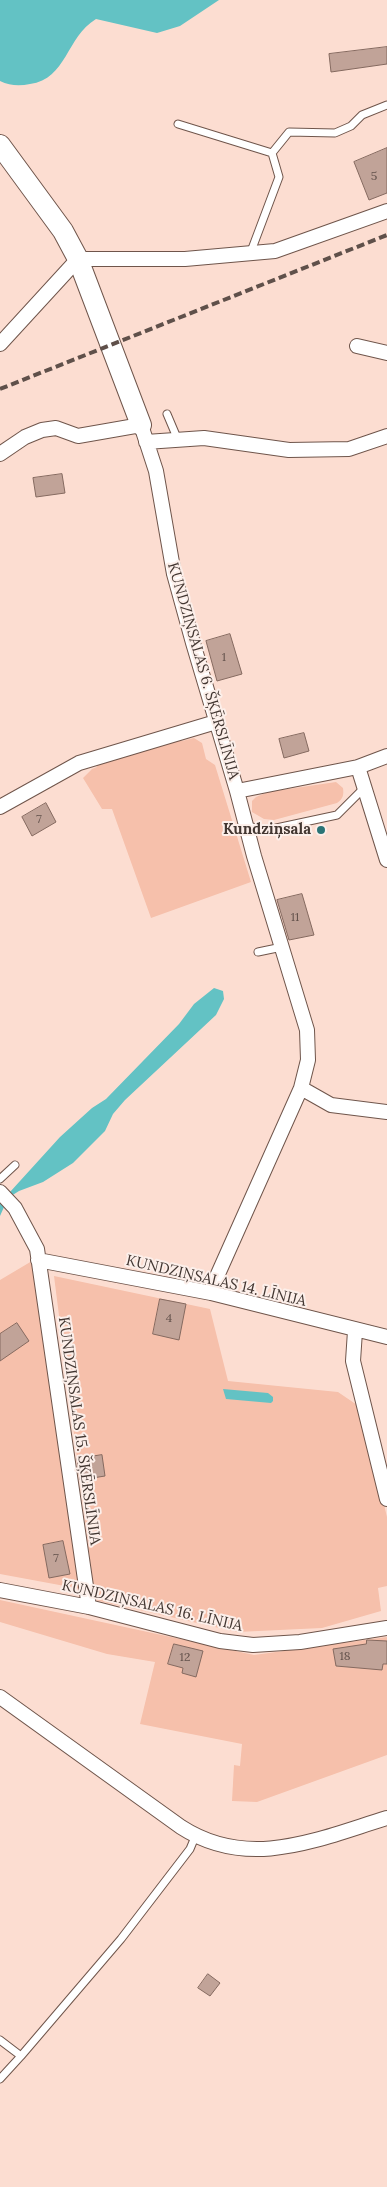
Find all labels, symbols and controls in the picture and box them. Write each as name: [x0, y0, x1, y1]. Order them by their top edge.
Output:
house number: 5: [371, 170, 377, 184]
street label: KUNDZIŅSALAS 6. ŠĶĒRSLĪNIJA: [163, 560, 243, 782]
house number: 1: [222, 651, 226, 665]
house number: 7: [36, 813, 42, 827]
place label: Kundziņsala: [223, 821, 311, 839]
marker: Kundziņsala: [315, 824, 327, 836]
house number: 11: [291, 911, 299, 925]
street label: KUNDZIŅSALAS 14. LĪNIJA: [124, 1252, 308, 1310]
house number: 4: [166, 1312, 172, 1326]
street label: KUNDZIŅSALAS 15. ŠĶĒRSLĪNIJA: [54, 1316, 104, 1546]
house number: 7: [53, 1552, 59, 1566]
street label: KUNDZIŅSALAS 16. LĪNIJA: [60, 1576, 244, 1636]
house number: 18: [339, 1650, 351, 1664]
house number: 12: [180, 1651, 190, 1665]

